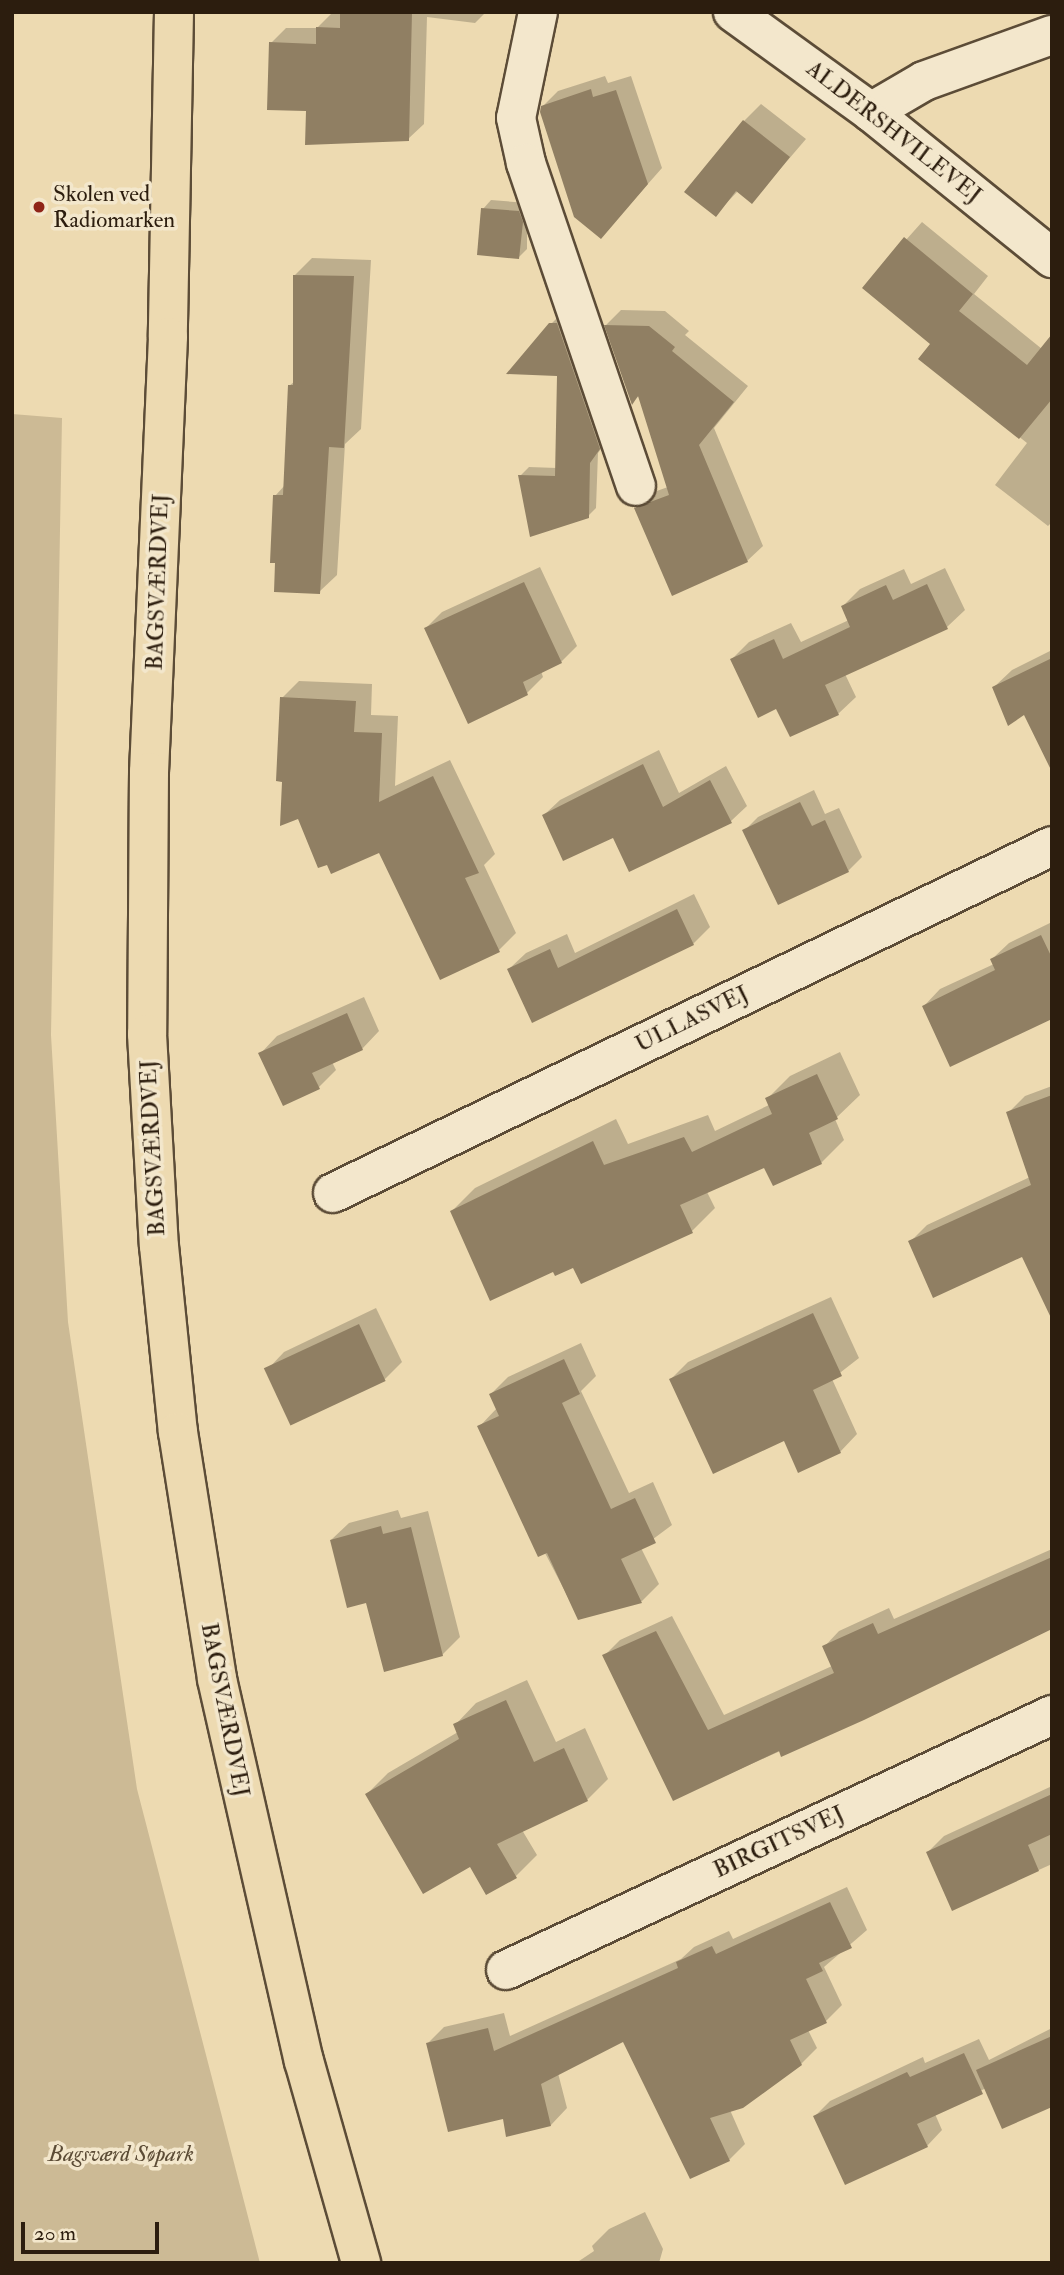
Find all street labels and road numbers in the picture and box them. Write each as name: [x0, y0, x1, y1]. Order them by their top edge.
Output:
street label: ALDERSHVILEVEJ: [801, 55, 987, 209]
street label: BAGSVÆRDVEJ: [141, 493, 175, 671]
street label: ULLASVEJ: [631, 980, 753, 1058]
street label: BAGSVÆRDVEJ: [135, 1059, 171, 1237]
street label: BAGSVÆRDVEJ: [195, 1621, 255, 1799]
street label: BIRGITSVEJ: [709, 1800, 849, 1884]

